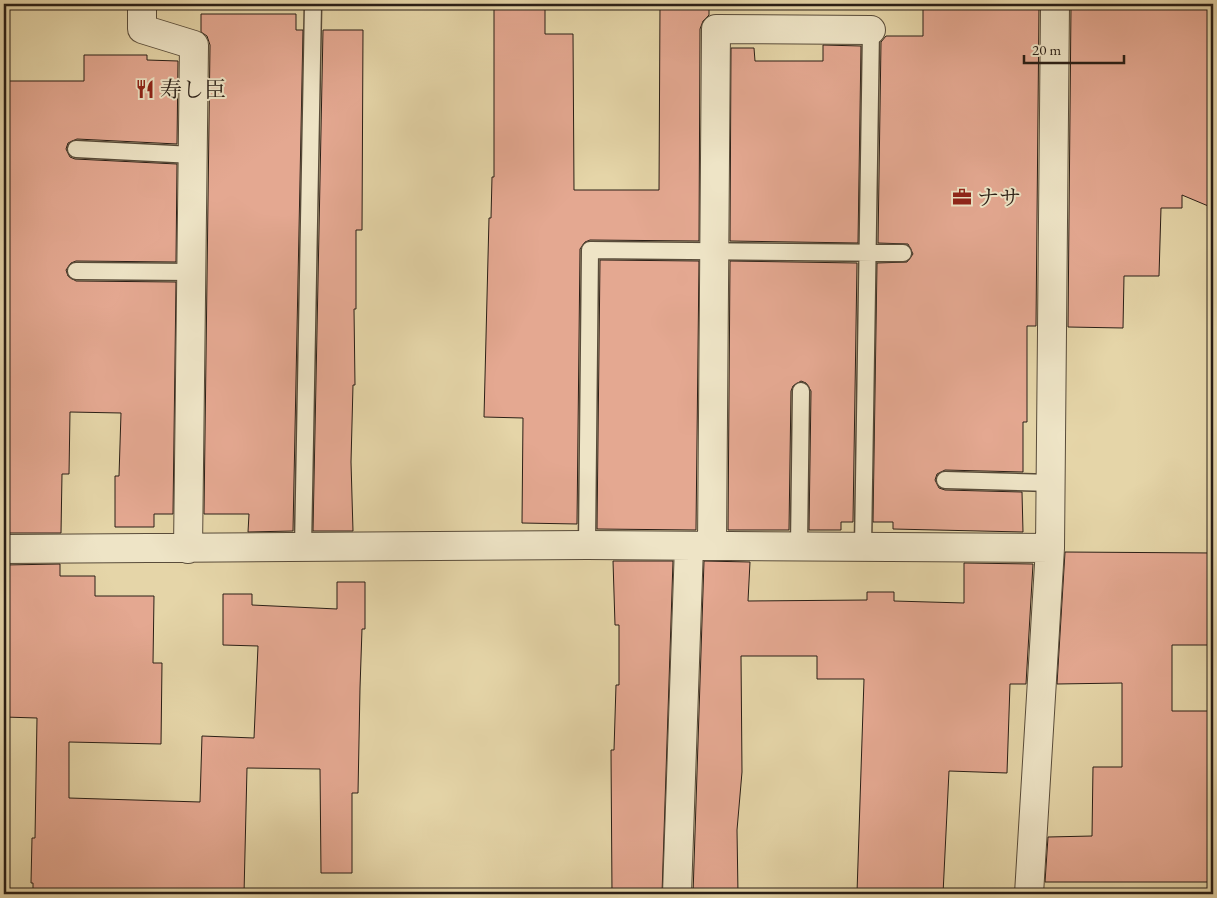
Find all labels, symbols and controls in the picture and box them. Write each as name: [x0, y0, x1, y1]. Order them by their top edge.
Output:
scale bar: [1024, 32, 1124, 64]
text: 20 m: [1032, 40, 1061, 59]
place label: 寿し臣: [160, 75, 226, 104]
restaurant icon: 寿し臣: [134, 78, 156, 100]
place label: ナサ: [977, 183, 1021, 212]
office icon: ナサ: [951, 186, 973, 208]

